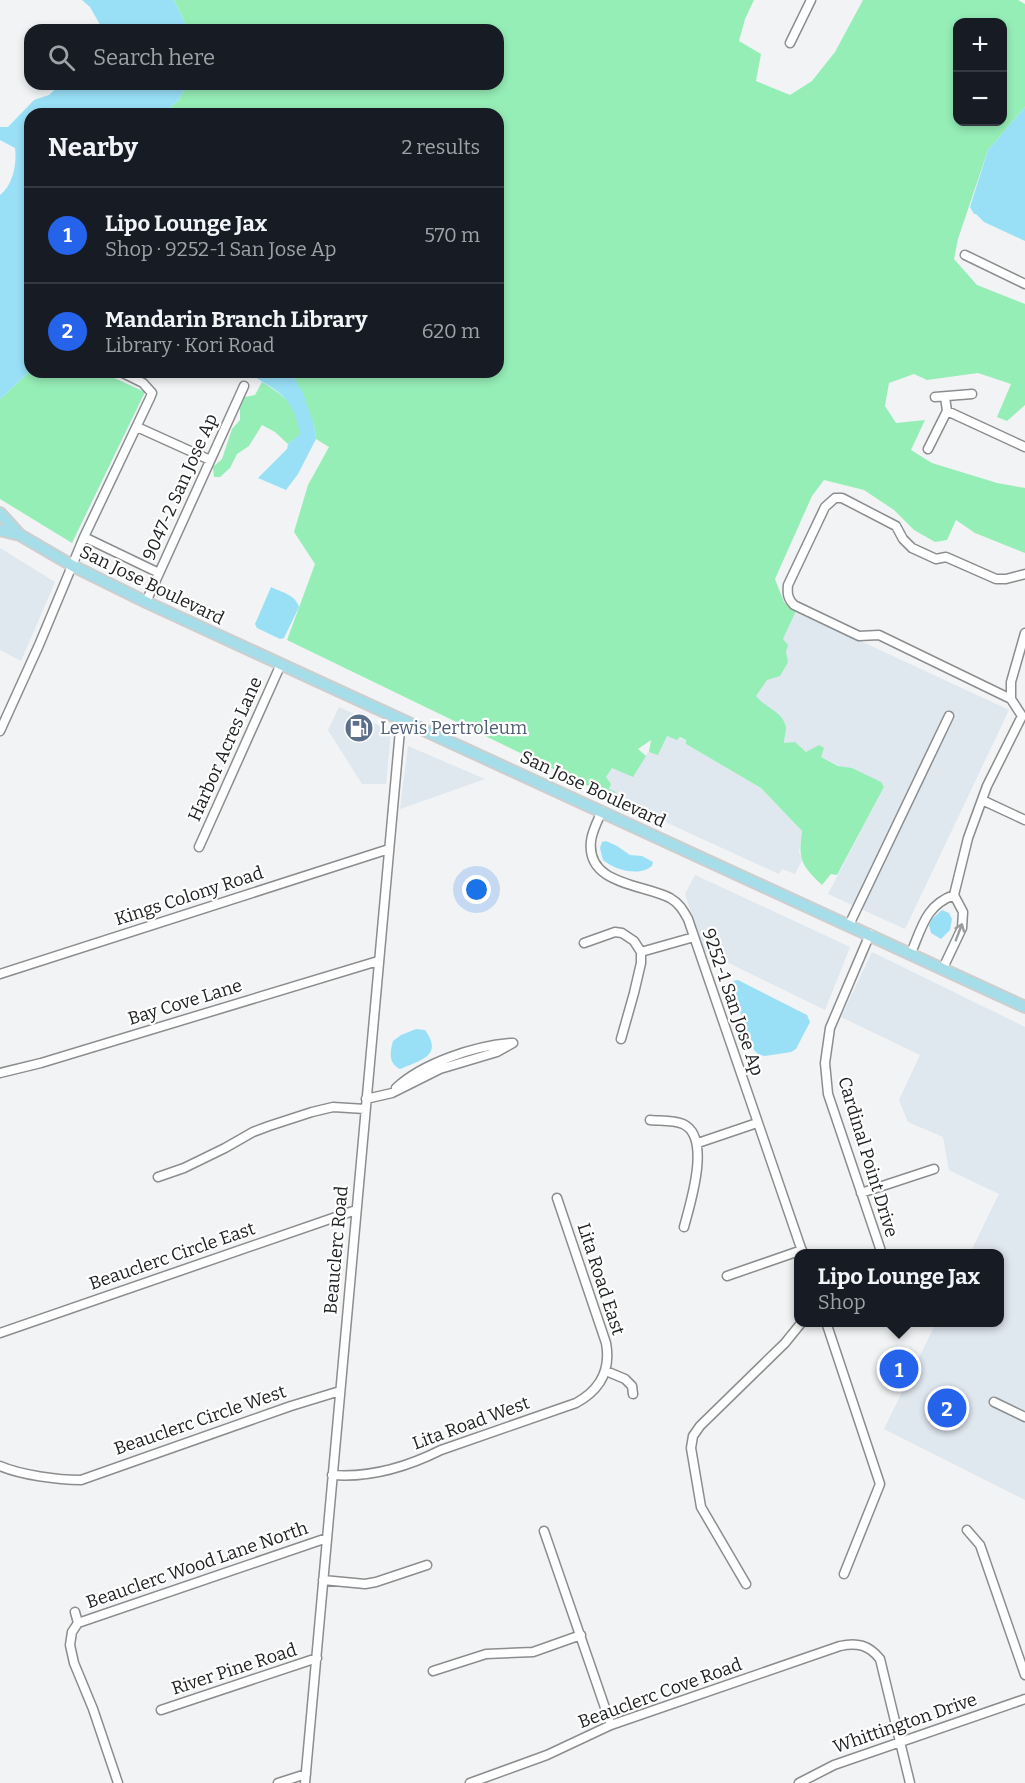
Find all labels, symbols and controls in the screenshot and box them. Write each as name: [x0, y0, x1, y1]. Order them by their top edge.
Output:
map controls: [953, 18, 1007, 126]
button: +: [953, 18, 1007, 72]
search box: [24, 24, 504, 90]
icon: search: [45, 41, 78, 74]
text: Search here: [93, 44, 215, 71]
button: −: [953, 72, 1007, 126]
text: Nearby: [48, 132, 138, 163]
text: 2 results: [401, 135, 480, 159]
text: Lipo Lounge Jax: [105, 210, 267, 237]
text: 1: [63, 223, 72, 247]
text: 570 m: [424, 223, 480, 247]
text: Shop · 9252-1 San Jose Ap: [105, 237, 337, 261]
text: Mandarin Branch Library: [105, 306, 368, 333]
text: 2: [62, 319, 73, 343]
text: 620 m: [422, 319, 480, 343]
text: Library · Kori Road: [105, 333, 275, 357]
street label: 9047-2 San Jose Ap: [138, 410, 222, 564]
street label: San Jose Boulevard: [76, 540, 228, 630]
street label: Harbor Acres Lane: [183, 673, 267, 825]
fuel station icon: Lewis Pertroleum: [343, 712, 375, 744]
place label: Lewis Pertroleum: [380, 717, 527, 739]
street label: San Jose Boulevard: [517, 746, 670, 833]
street label: Kings Colony Road: [112, 862, 266, 930]
your location: [462, 875, 491, 904]
one-way arrow: [954, 923, 965, 941]
street label: 9252-1 San Jose Ap: [697, 925, 769, 1079]
street label: Bay Cove Lane: [125, 974, 245, 1030]
street label: Cardinal Point Drive: [833, 1074, 903, 1240]
street label: Beauclerc Road: [319, 1185, 353, 1315]
street label: Beauclerc Circle East: [86, 1217, 258, 1295]
street label: Lita Road East: [573, 1220, 630, 1338]
popup: [794, 1249, 1004, 1327]
text: Lipo Lounge Jax: [818, 1263, 980, 1290]
text: Shop: [818, 1290, 866, 1314]
pin: 1: [880, 1346, 918, 1392]
street label: Beauclerc Circle West: [111, 1380, 289, 1460]
pin: 2: [928, 1386, 966, 1430]
street label: Lita Road West: [410, 1391, 533, 1454]
street label: Beauclerc Wood Lane North: [83, 1517, 311, 1613]
street label: River Pine Road: [169, 1638, 300, 1700]
street label: Beauclerc Cove Road: [575, 1653, 745, 1733]
street label: Whittington Drive: [830, 1688, 980, 1758]

